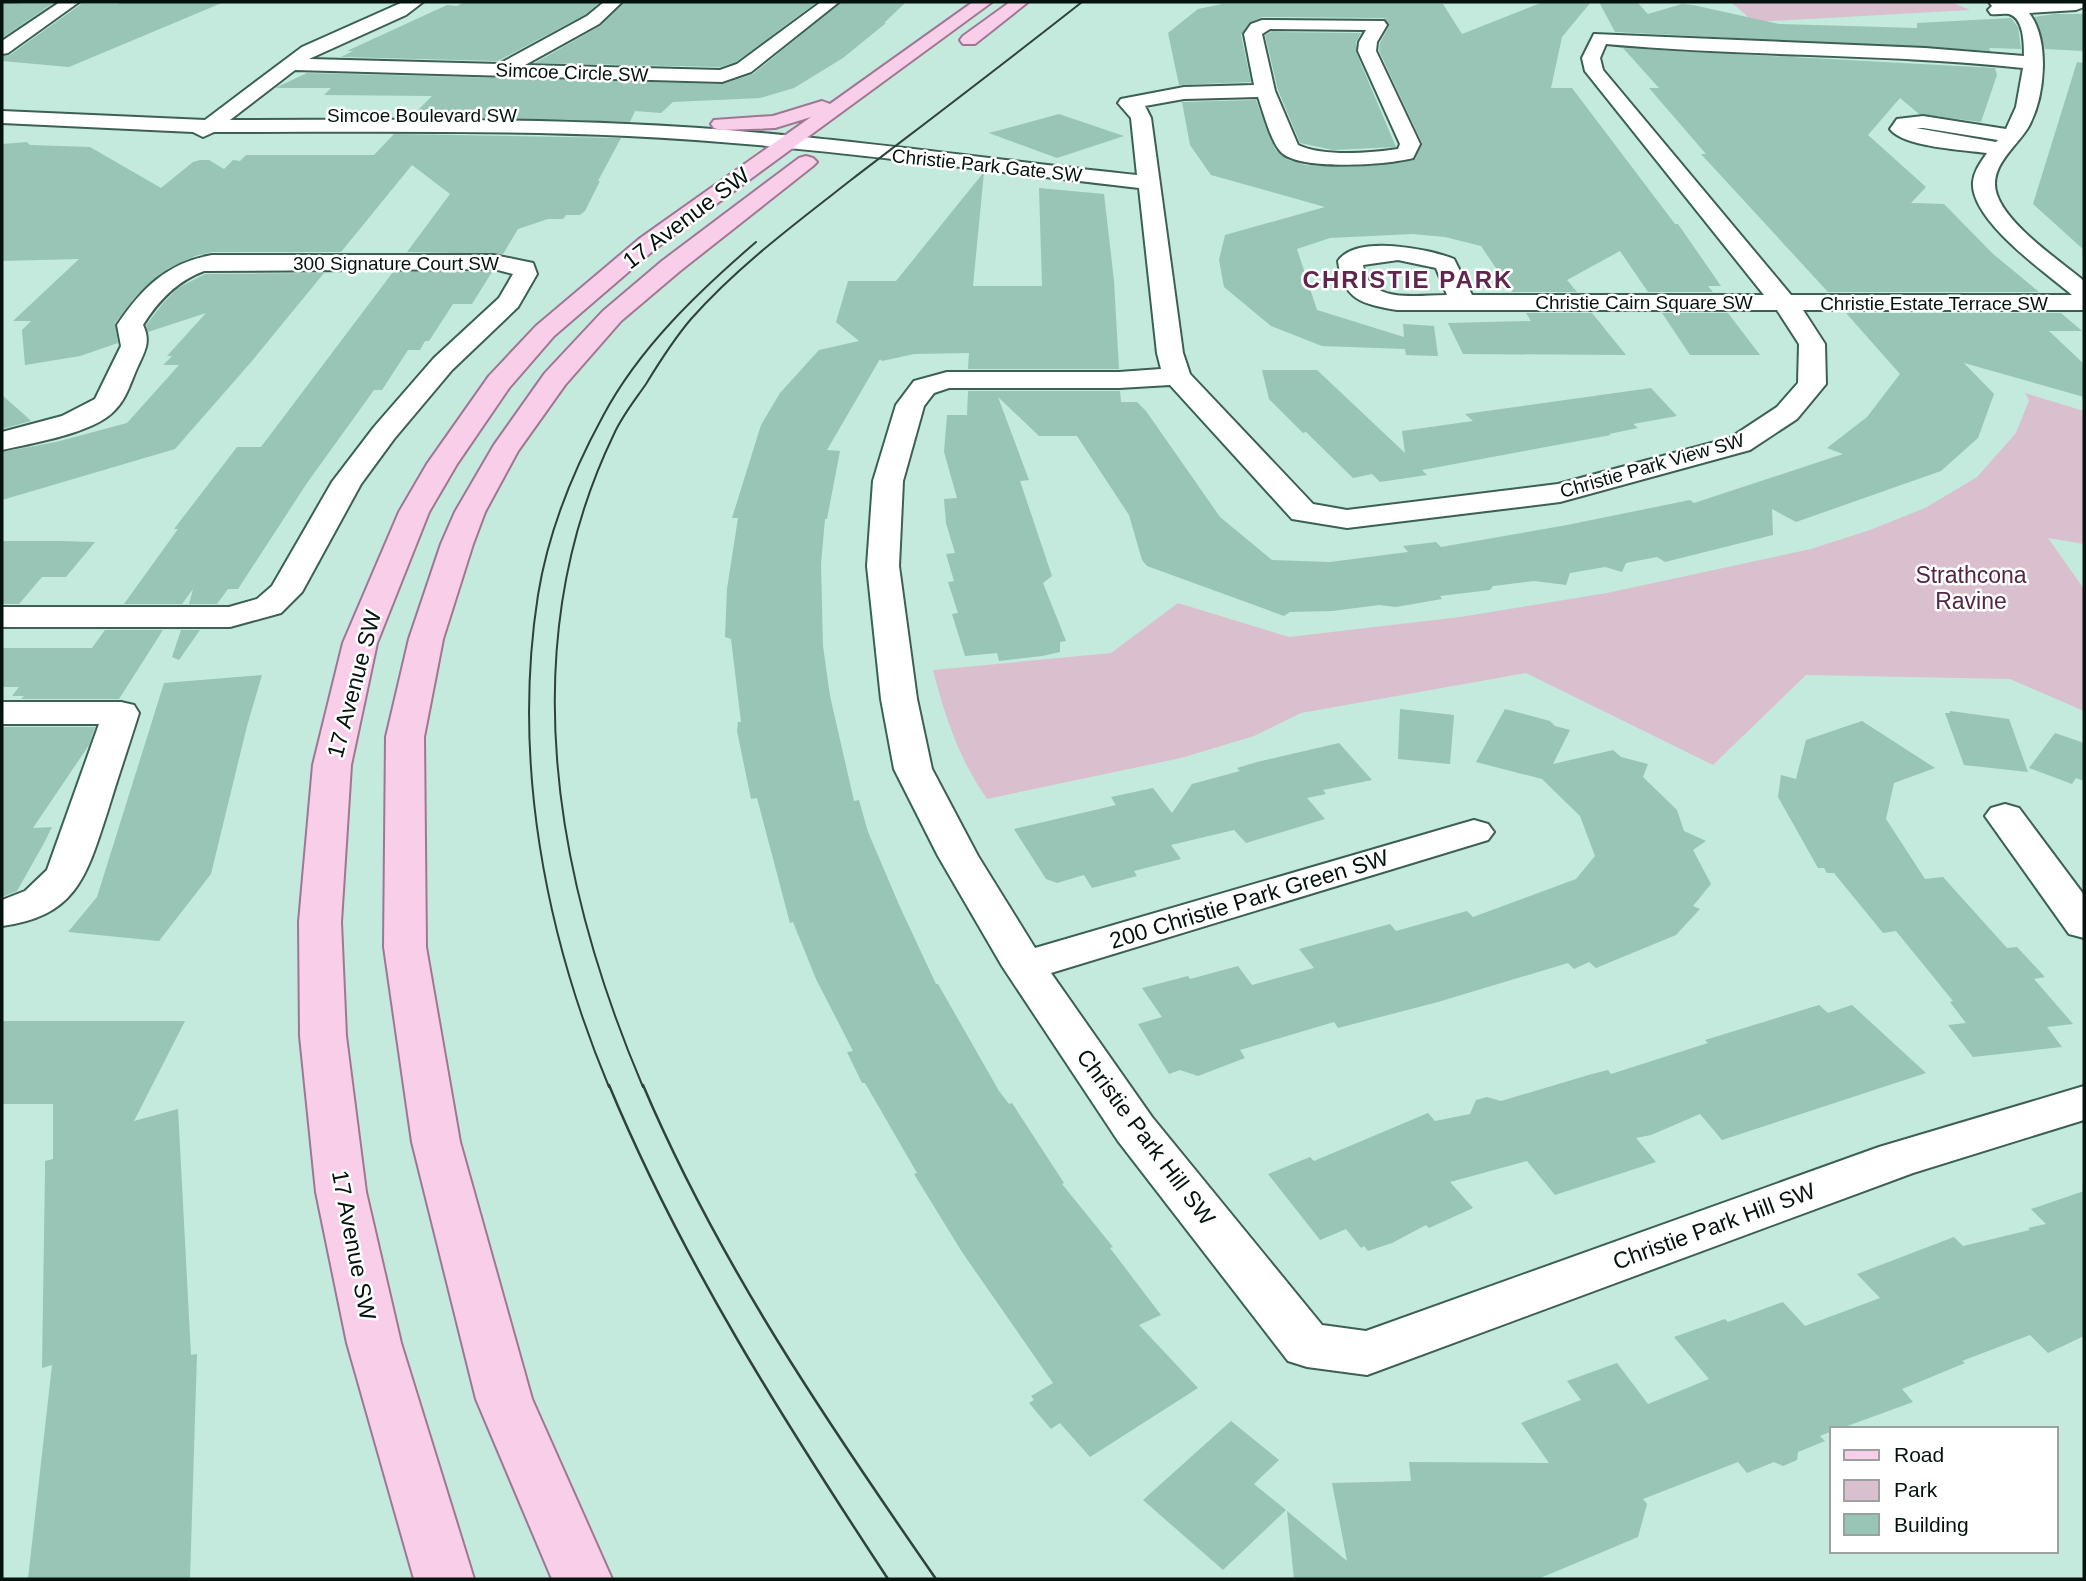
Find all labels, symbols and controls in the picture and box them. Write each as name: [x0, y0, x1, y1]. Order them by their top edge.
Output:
street label: Simcoe Circle SW: [495, 59, 649, 86]
street label: Simcoe Boulevard SW: [327, 105, 517, 126]
street label: Christie Park Gate SW: [891, 145, 1083, 186]
street label: 17 Avenue SW: [618, 162, 755, 274]
street label: 300 Signature Court SW: [293, 253, 499, 274]
district label: CHRISTIE PARK: [1303, 266, 1513, 293]
street label: Christie Cairn Square SW: [1535, 292, 1753, 313]
street label: Christie Estate Terrace SW: [1820, 293, 2048, 314]
street label: Christie Park View SW: [1558, 429, 1747, 502]
park label: Strathcona Ravine: [1915, 562, 2027, 614]
street label: 17 Avenue SW: [322, 607, 386, 761]
street label: 200 Christie Park Green SW: [1106, 844, 1392, 954]
street label: Christie Park Hill SW: [1071, 1044, 1221, 1230]
street label: 17 Avenue SW: [327, 1168, 381, 1322]
street label: Christie Park Hill SW: [1609, 1177, 1819, 1275]
legend: [1830, 1427, 2058, 1553]
text: Road: [1894, 1443, 1944, 1466]
text: Park: [1894, 1478, 1938, 1501]
text: Building: [1894, 1513, 1969, 1536]

